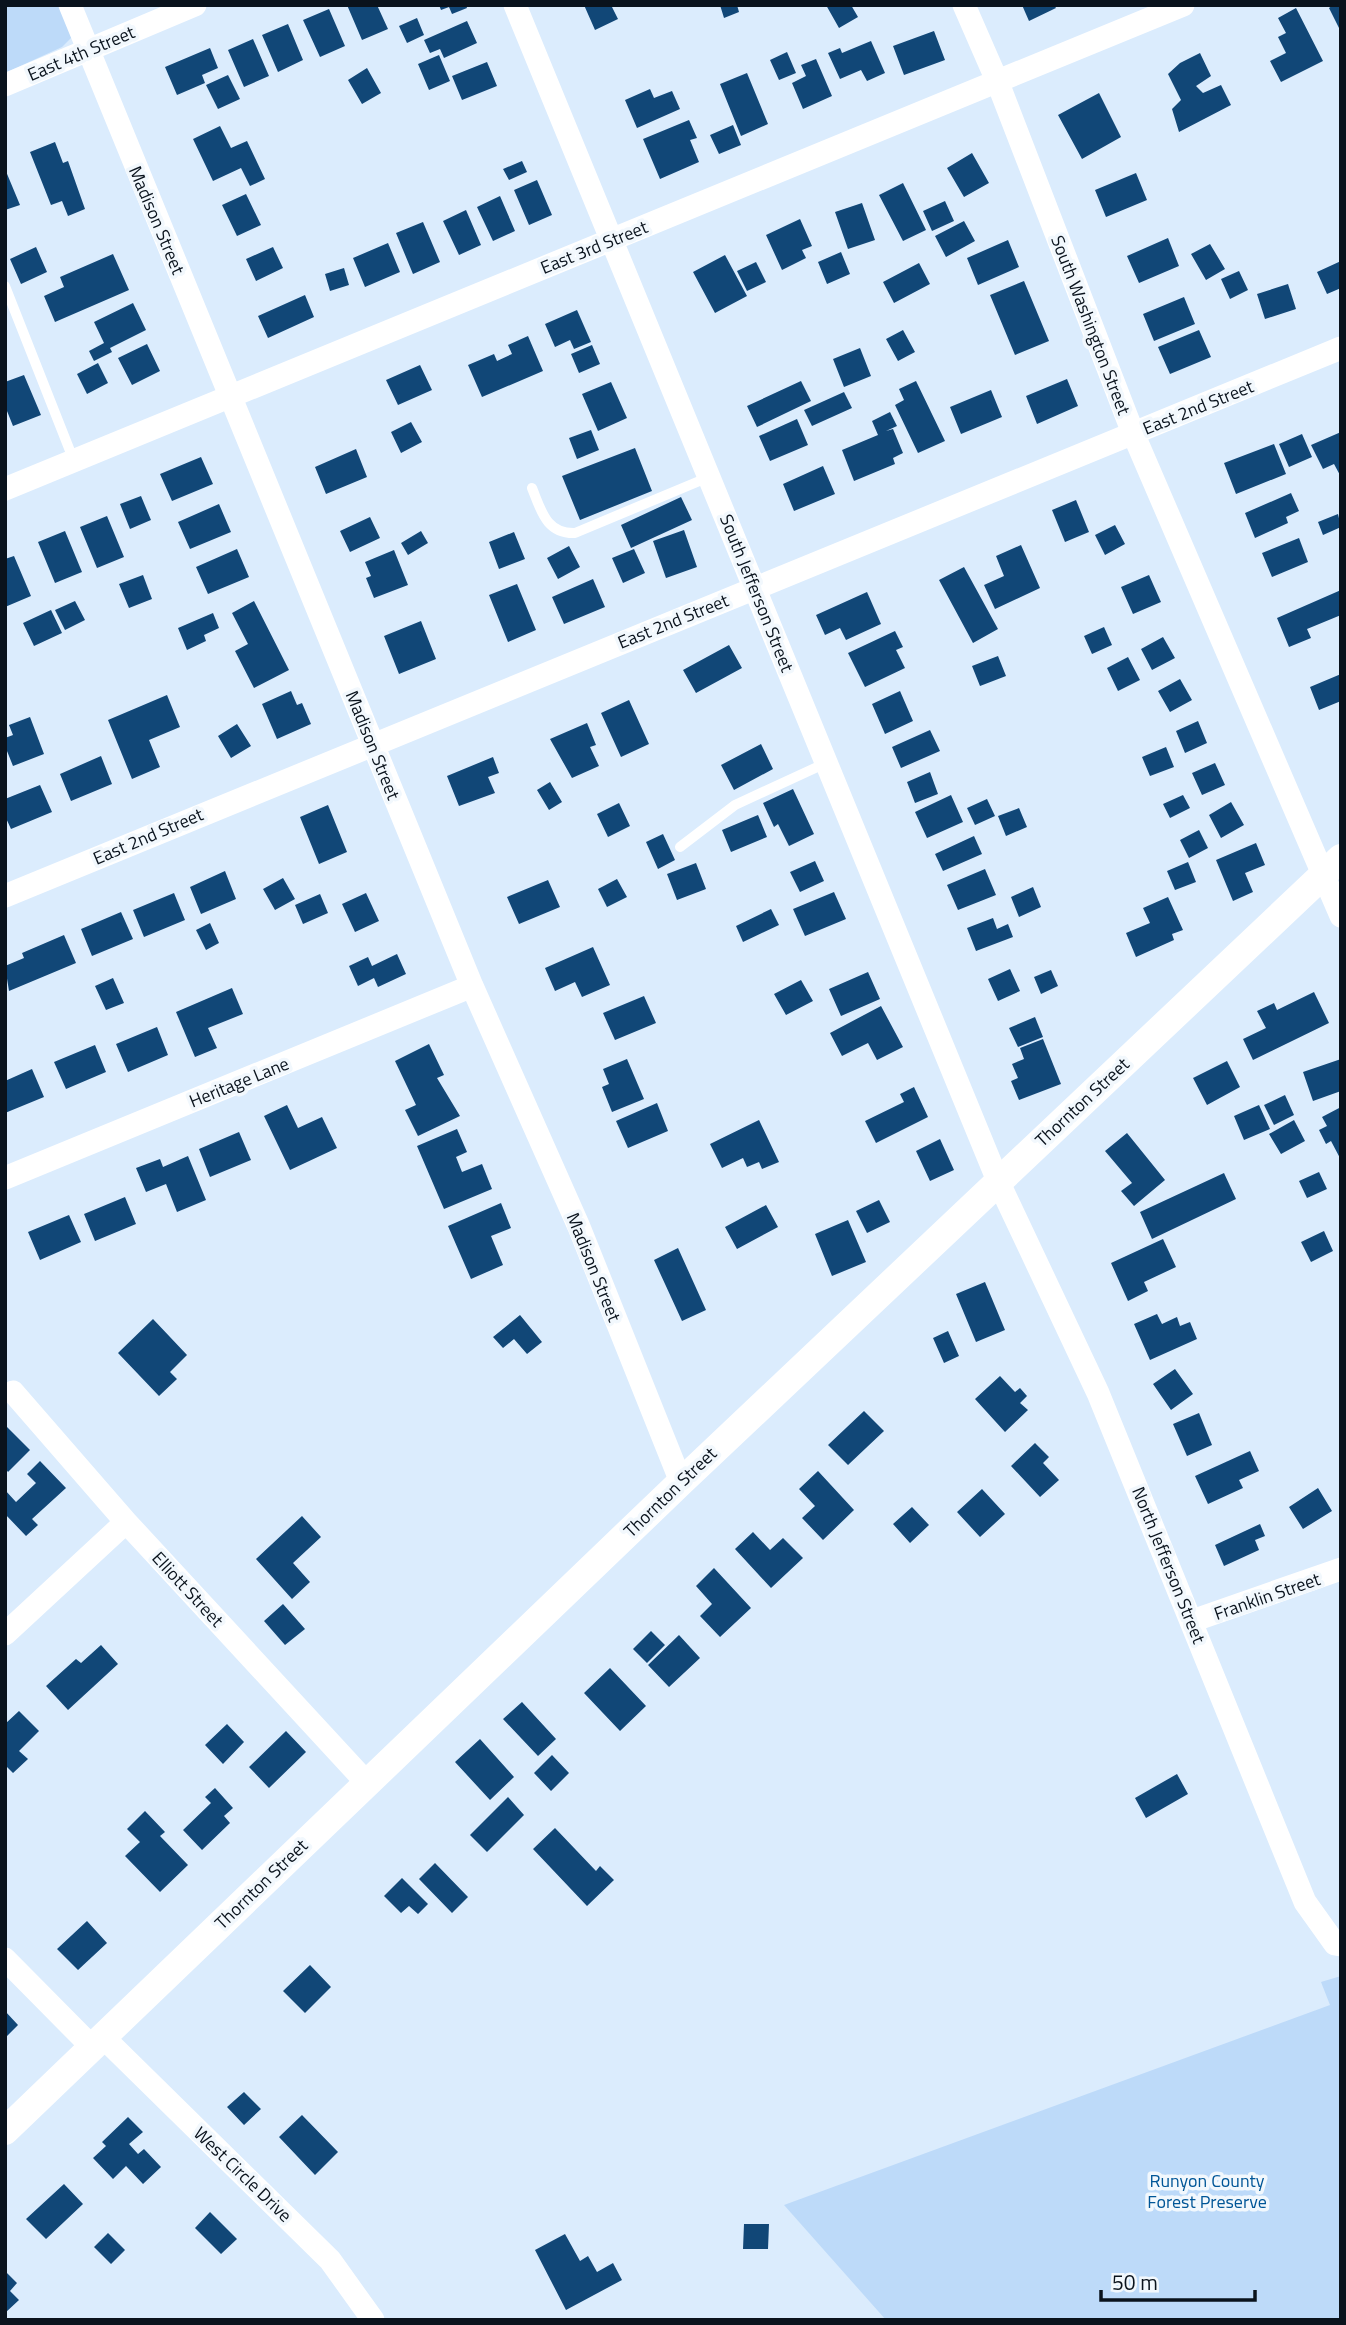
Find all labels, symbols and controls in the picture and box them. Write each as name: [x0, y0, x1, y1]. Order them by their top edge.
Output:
street label: East 4th Street: [23, 18, 139, 88]
street label: Madison Street: [122, 162, 192, 279]
street label: East 3rd Street: [536, 213, 652, 281]
street label: South Washington Street: [1044, 231, 1138, 419]
street label: East 2nd Street: [1139, 372, 1258, 441]
street label: South Jefferson Street: [713, 510, 801, 677]
street label: East 2nd Street: [614, 586, 733, 655]
street label: Madison Street: [339, 686, 407, 804]
street label: East 2nd Street: [89, 800, 208, 871]
street label: Heritage Lane: [185, 1050, 293, 1114]
street label: Thornton Street: [1029, 1051, 1136, 1153]
street label: Madison Street: [560, 1208, 628, 1326]
street label: Thornton Street: [617, 1440, 723, 1544]
street label: North Jefferson Street: [1125, 1483, 1213, 1648]
street label: Elliott Street: [146, 1545, 231, 1633]
street label: Franklin Street: [1210, 1565, 1324, 1627]
street label: Thornton Street: [208, 1832, 314, 1936]
street label: West Circle Drive: [188, 2120, 298, 2228]
park label: Runyon County Forest Preserve: [1147, 2167, 1267, 2215]
scale bar: [1101, 2258, 1255, 2302]
text: 50 m: [1112, 2266, 1158, 2298]

